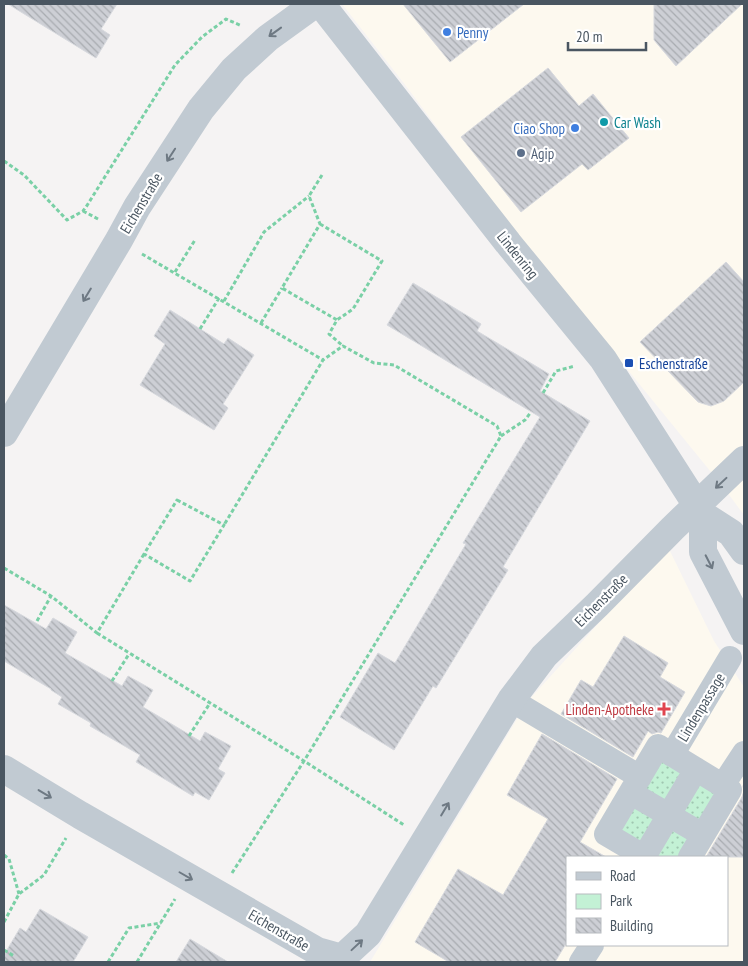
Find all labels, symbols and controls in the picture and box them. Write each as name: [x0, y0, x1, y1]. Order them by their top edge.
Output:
scale bar: [568, 20, 646, 52]
place label: Penny: [457, 23, 489, 42]
marker: Penny: [441, 26, 453, 38]
one-way arrow: [269, 27, 282, 38]
text: 20 m: [576, 27, 602, 46]
place label: Car Wash: [614, 113, 661, 132]
marker: Car Wash: [598, 116, 610, 128]
place label: Ciao Shop: [513, 119, 565, 138]
marker: Ciao Shop: [569, 122, 581, 134]
place label: Agip: [531, 144, 554, 163]
marker: Agip: [515, 147, 527, 159]
one-way arrow: [165, 148, 175, 162]
street label: Eichenstraße: [116, 169, 166, 237]
street label: Lindenring: [493, 227, 543, 283]
one-way arrow: [81, 287, 91, 301]
place label: Eschenstraße: [639, 354, 708, 373]
marker: Eschenstraße: [623, 357, 635, 369]
one-way arrow: [714, 477, 727, 489]
one-way arrow: [704, 555, 714, 570]
street label: Eichenstraße: [571, 570, 631, 630]
street label: Lindenpassage: [673, 669, 729, 745]
place label: Linden-Apotheke: [565, 700, 654, 719]
marker: Linden-Apotheke: [658, 703, 670, 715]
one-way arrow: [38, 790, 52, 800]
one-way arrow: [441, 802, 451, 816]
legend: [566, 856, 728, 946]
text: Road: [610, 866, 636, 885]
one-way arrow: [178, 871, 193, 881]
text: Park: [610, 891, 632, 910]
street label: Eichenstraße: [245, 905, 313, 955]
text: Building: [610, 916, 653, 935]
one-way arrow: [351, 939, 364, 951]

